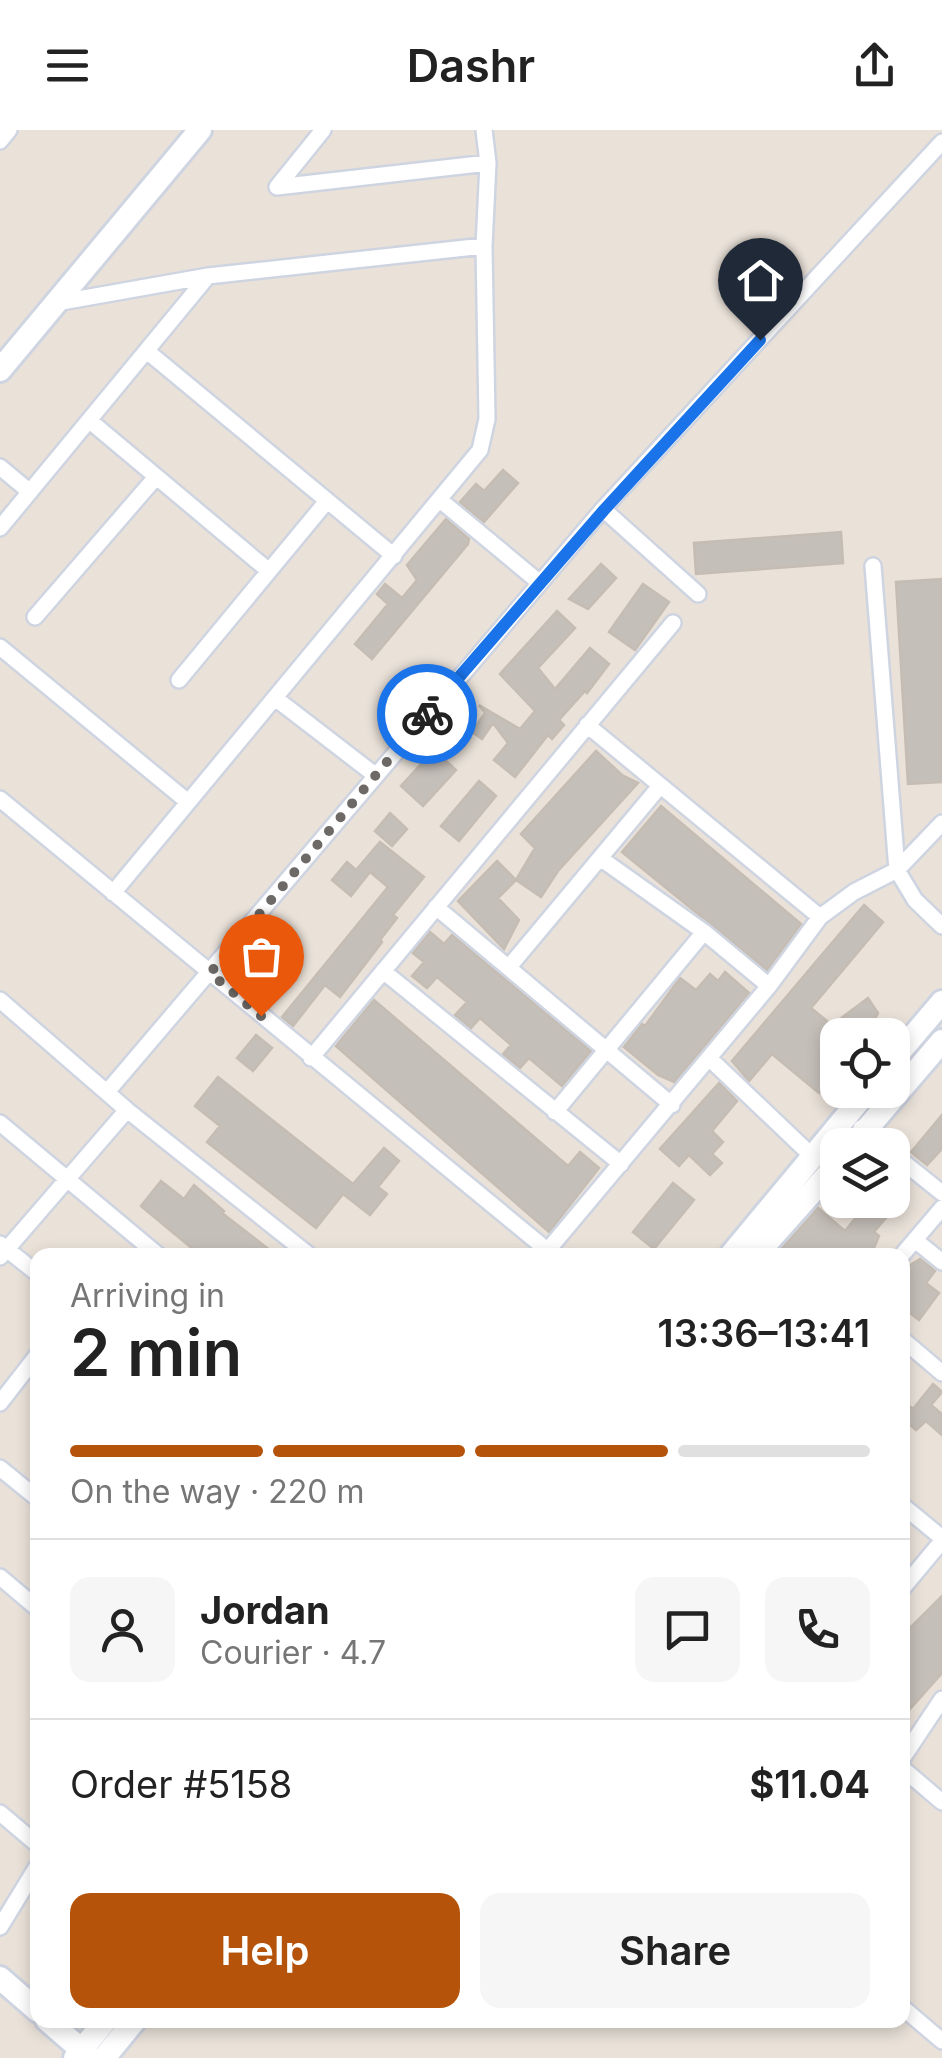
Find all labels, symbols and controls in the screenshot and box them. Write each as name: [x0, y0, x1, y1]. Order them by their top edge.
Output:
icon: menu: [40, 38, 95, 93]
text: Dashr: [407, 38, 535, 93]
icon: share: [847, 38, 902, 93]
pin: [718, 238, 803, 341]
icon: home: [733, 253, 788, 308]
courier: [377, 664, 477, 764]
icon: bike: [400, 687, 455, 742]
pin: [219, 914, 304, 1017]
icon: bag: [234, 929, 289, 984]
map controls: [820, 1018, 910, 1218]
button: locate: [820, 1018, 910, 1108]
button: layers: [820, 1128, 910, 1218]
text: Arriving in: [70, 1276, 225, 1315]
text: 13:36–13:41: [658, 1310, 870, 1356]
text: 2 min: [70, 1313, 242, 1392]
text: On the way · 220 m: [70, 1472, 365, 1511]
button: person: [70, 1577, 175, 1682]
button: chat: [635, 1577, 740, 1682]
button: phone: [765, 1577, 870, 1682]
text: Jordan: [200, 1587, 330, 1633]
text: Courier · 4.7: [200, 1633, 386, 1672]
text: Order #5158: [70, 1761, 292, 1807]
text: $11.04: [749, 1761, 870, 1807]
button: Help: [70, 1893, 460, 2008]
button: Share: [480, 1893, 870, 2008]

